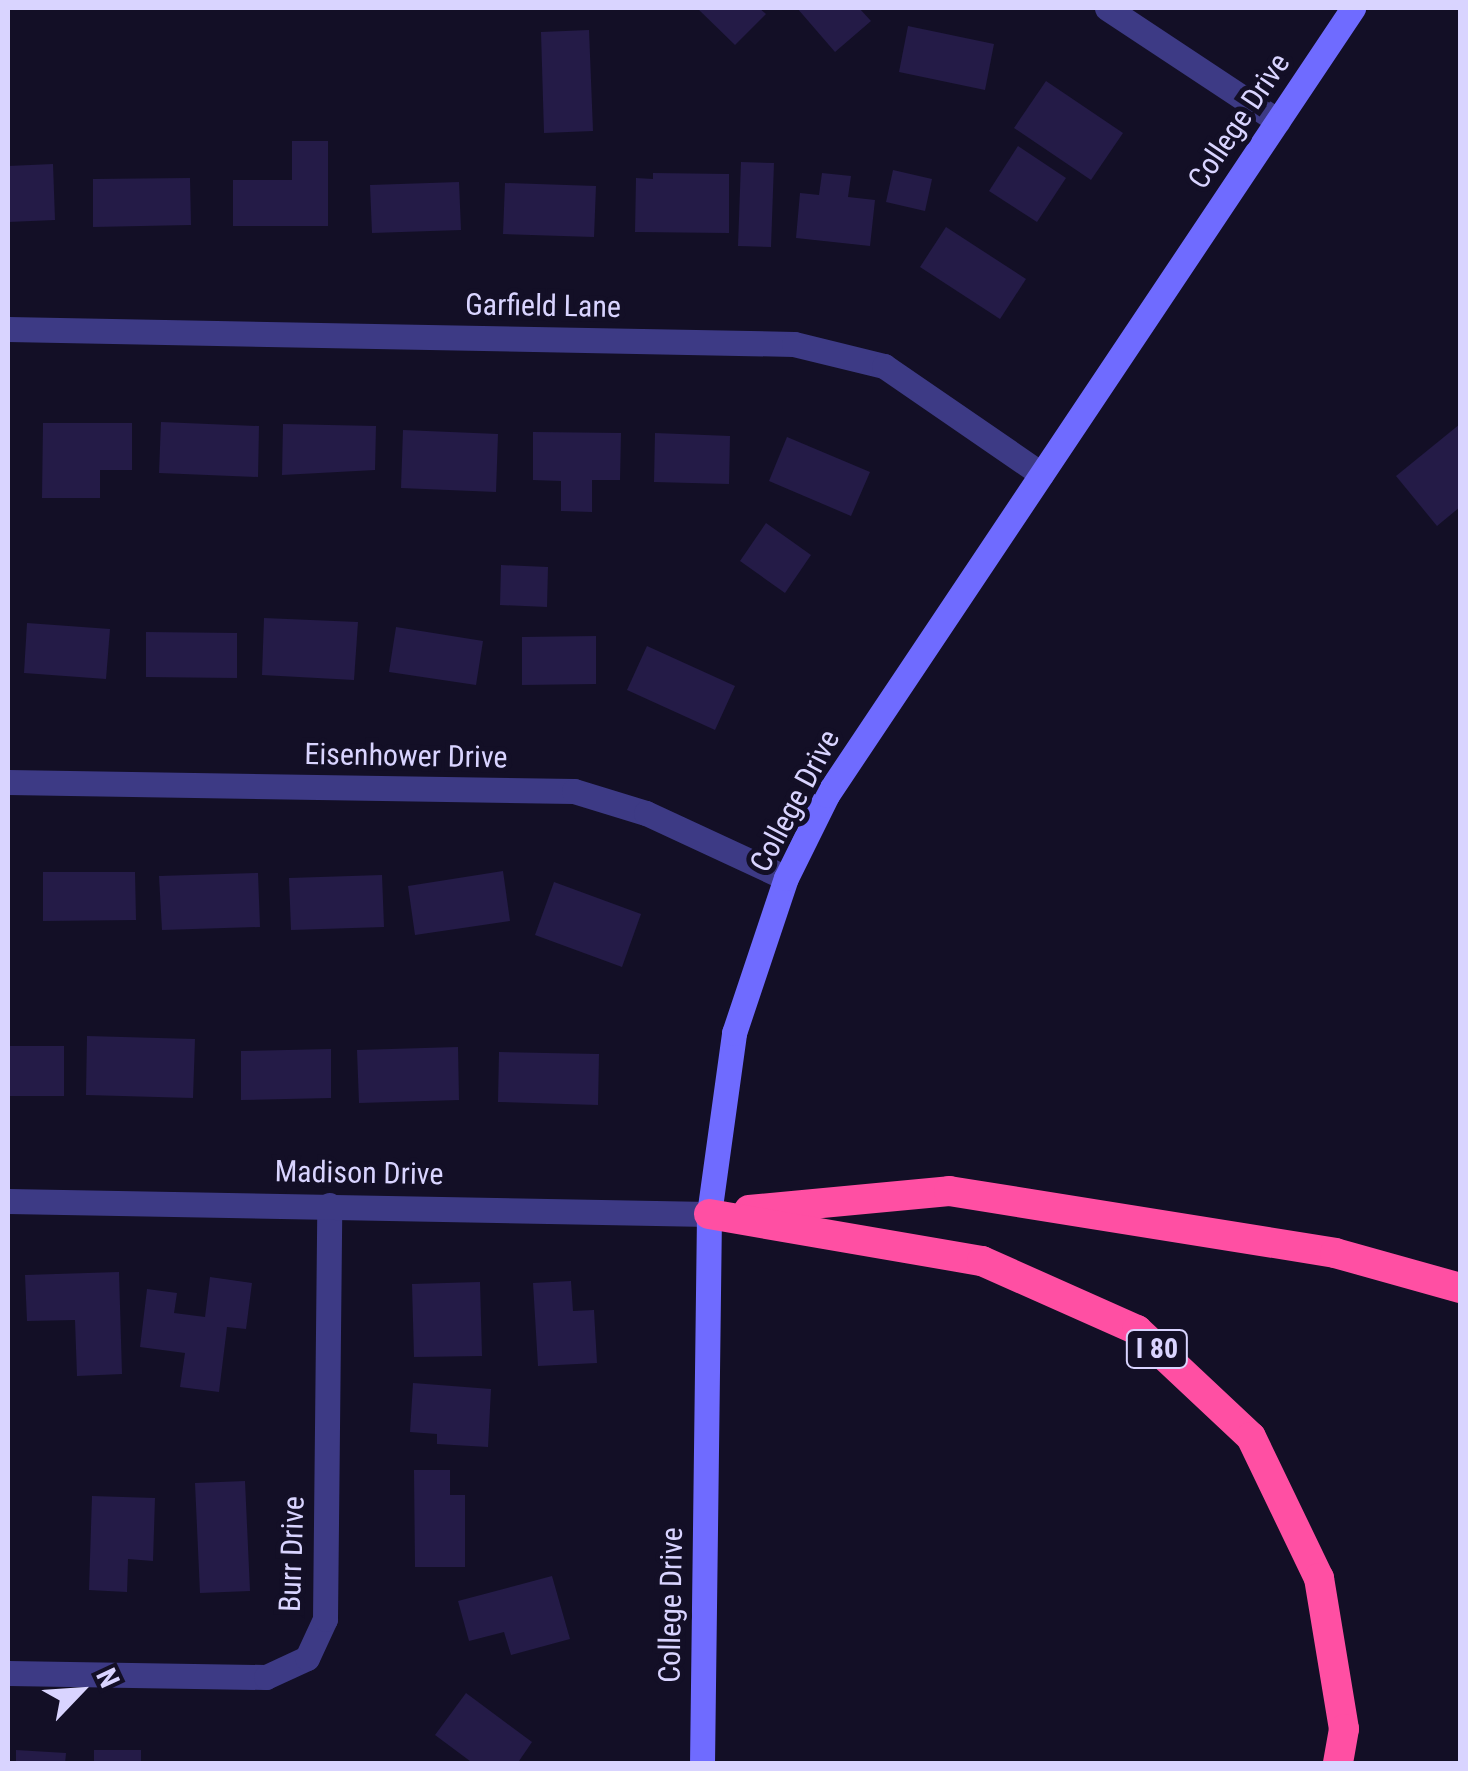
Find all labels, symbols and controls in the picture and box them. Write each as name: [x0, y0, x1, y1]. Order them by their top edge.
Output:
street label: College Drive: [1181, 46, 1297, 196]
street label: Garfield Lane: [465, 287, 621, 325]
street label: College Drive: [743, 724, 847, 878]
street label: Eisenhower Drive: [304, 736, 508, 776]
street label: Madison Drive: [274, 1154, 444, 1192]
road number: I 80: [1124, 1326, 1190, 1372]
street label: Burr Drive: [272, 1495, 312, 1613]
street label: College Drive: [652, 1527, 690, 1683]
north arrow: [30, 1641, 130, 1741]
text: N: [89, 1663, 126, 1693]

